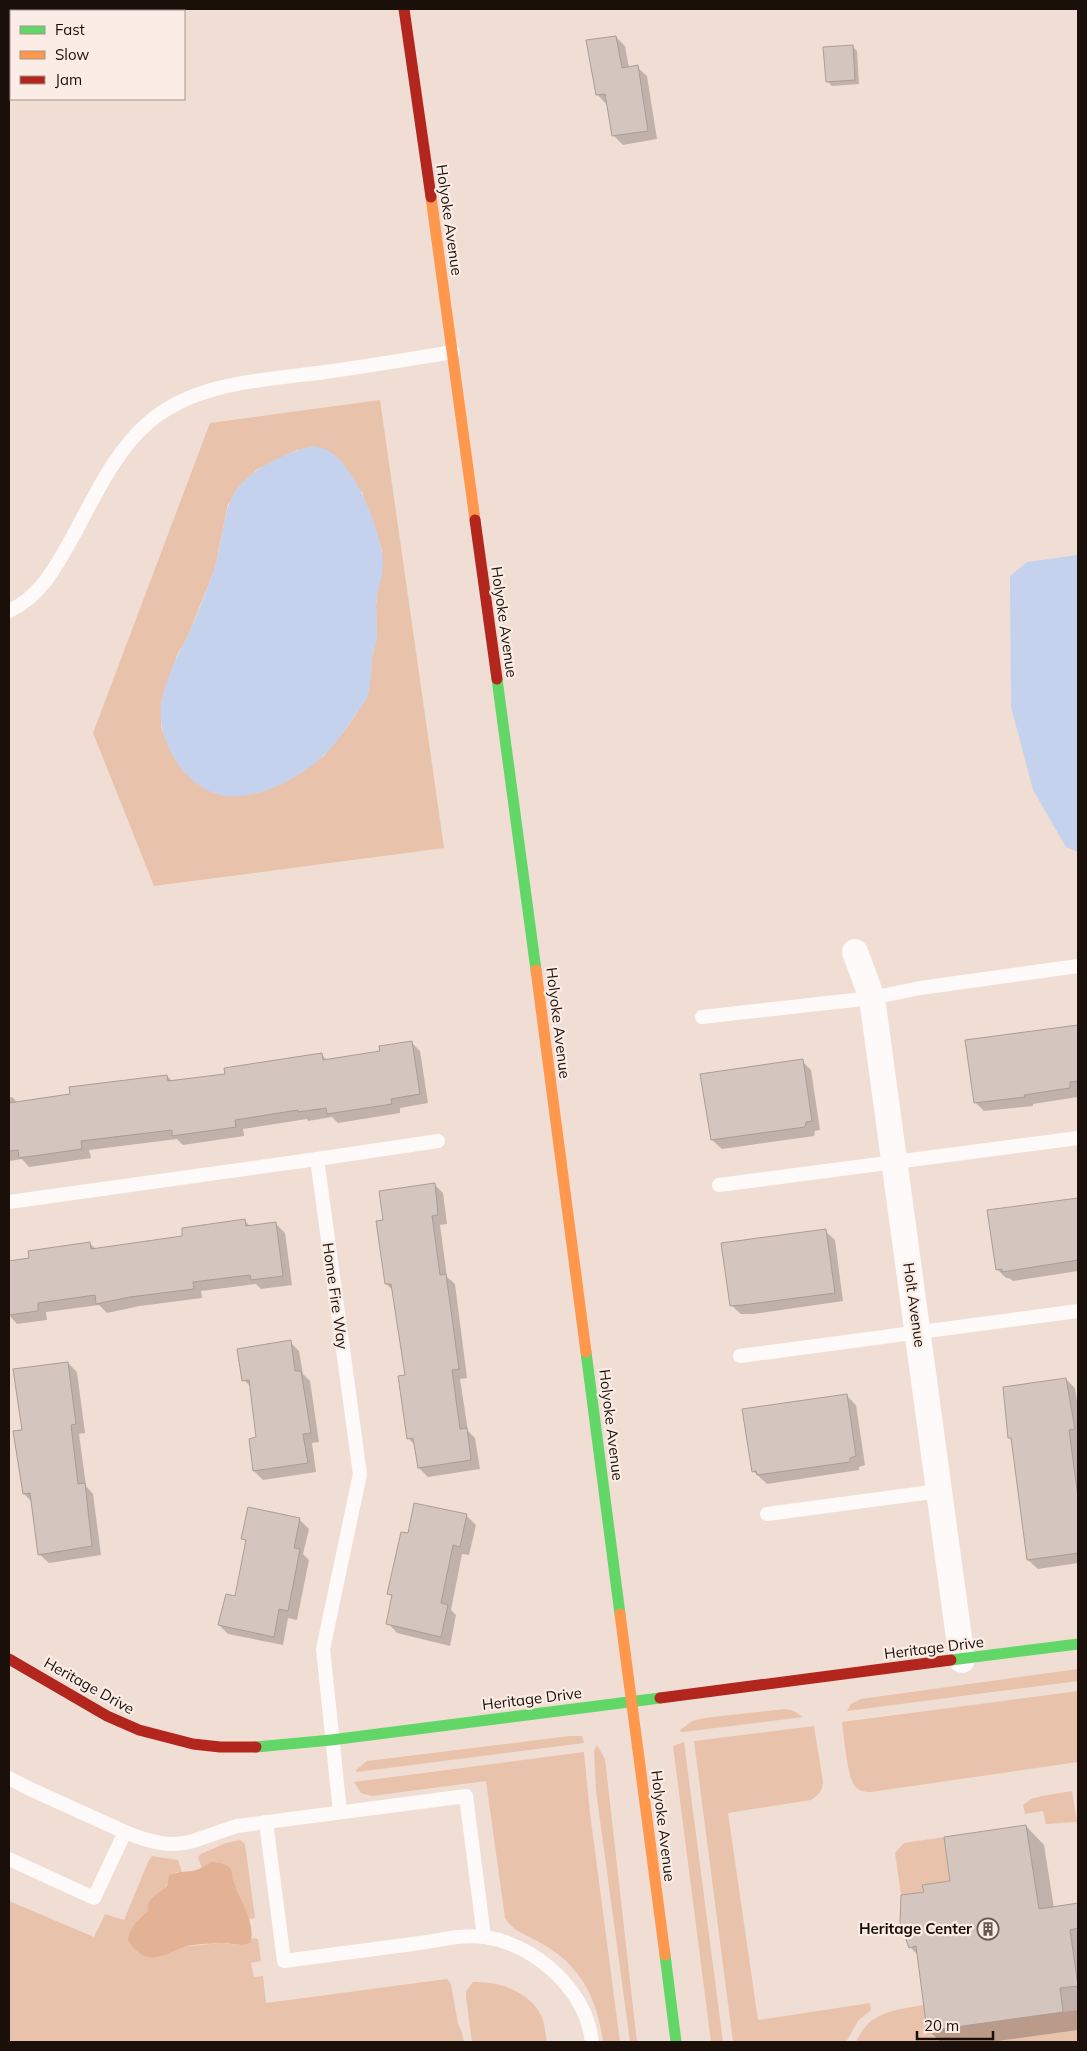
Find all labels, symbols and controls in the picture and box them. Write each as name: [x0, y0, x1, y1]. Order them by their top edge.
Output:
legend: [10, 10, 185, 100]
text: Fast: [55, 20, 85, 39]
text: Slow: [55, 45, 89, 64]
text: Jam: [55, 70, 82, 89]
street label: Holyoke Avenue: [432, 163, 467, 277]
street label: Holyoke Avenue: [487, 565, 522, 679]
street label: Holyoke Avenue: [542, 966, 575, 1080]
street label: Home Fire Way: [319, 1241, 352, 1350]
street label: Holt Avenue: [899, 1261, 930, 1348]
street label: Holyoke Avenue: [595, 1368, 628, 1482]
street label: Heritage Drive: [883, 1632, 985, 1663]
street label: Heritage Drive: [41, 1653, 138, 1718]
street label: Heritage Drive: [481, 1683, 583, 1714]
street label: Holyoke Avenue: [647, 1769, 680, 1883]
building icon: Heritage Center: [976, 1917, 1000, 1941]
place label: Heritage Center: [859, 1919, 972, 1938]
scale bar: [917, 2008, 993, 2040]
text: 20 m: [924, 2016, 959, 2035]

